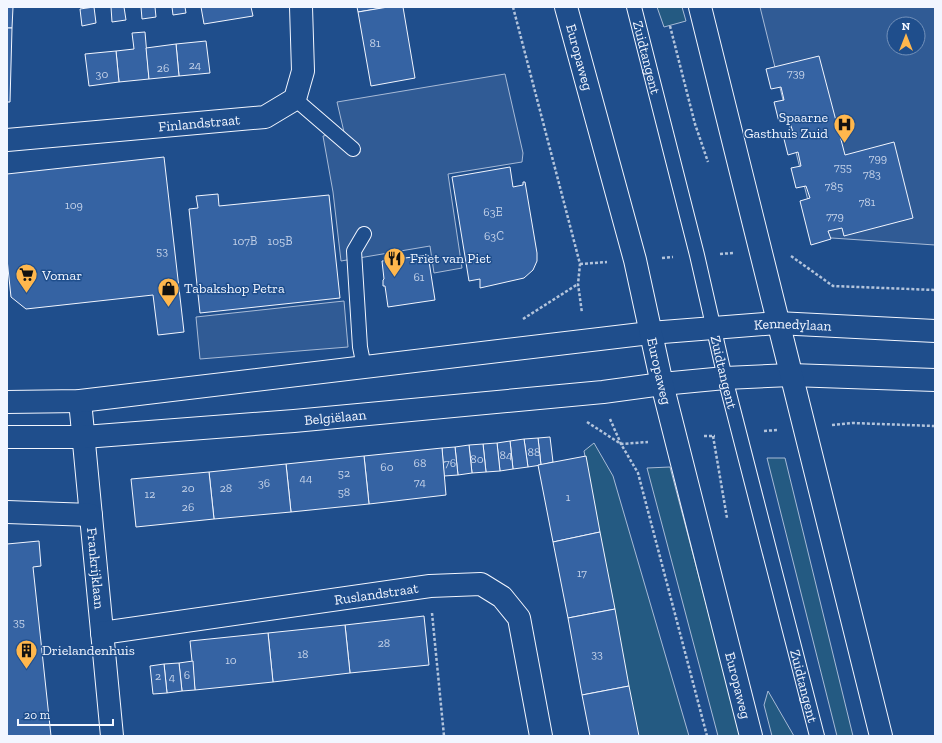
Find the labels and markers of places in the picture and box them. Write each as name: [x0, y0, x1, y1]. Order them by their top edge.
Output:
place label: Spaarne Gasthuis Zuid: [744, 109, 828, 142]
hospital icon: Spaarne Gasthuis Zuid: [831, 112, 857, 145]
restaurant icon: Friet van Piet: [382, 245, 408, 278]
place label: Friet van Piet: [410, 250, 492, 267]
supermarket icon: Vomar: [13, 262, 39, 295]
place label: Vomar: [41, 267, 82, 284]
shop icon: Tabakshop Petra: [156, 275, 182, 308]
place label: Tabakshop Petra: [184, 280, 285, 297]
building icon: Drielandenhuis: [13, 637, 39, 670]
place label: Drielandenhuis: [42, 642, 135, 659]

